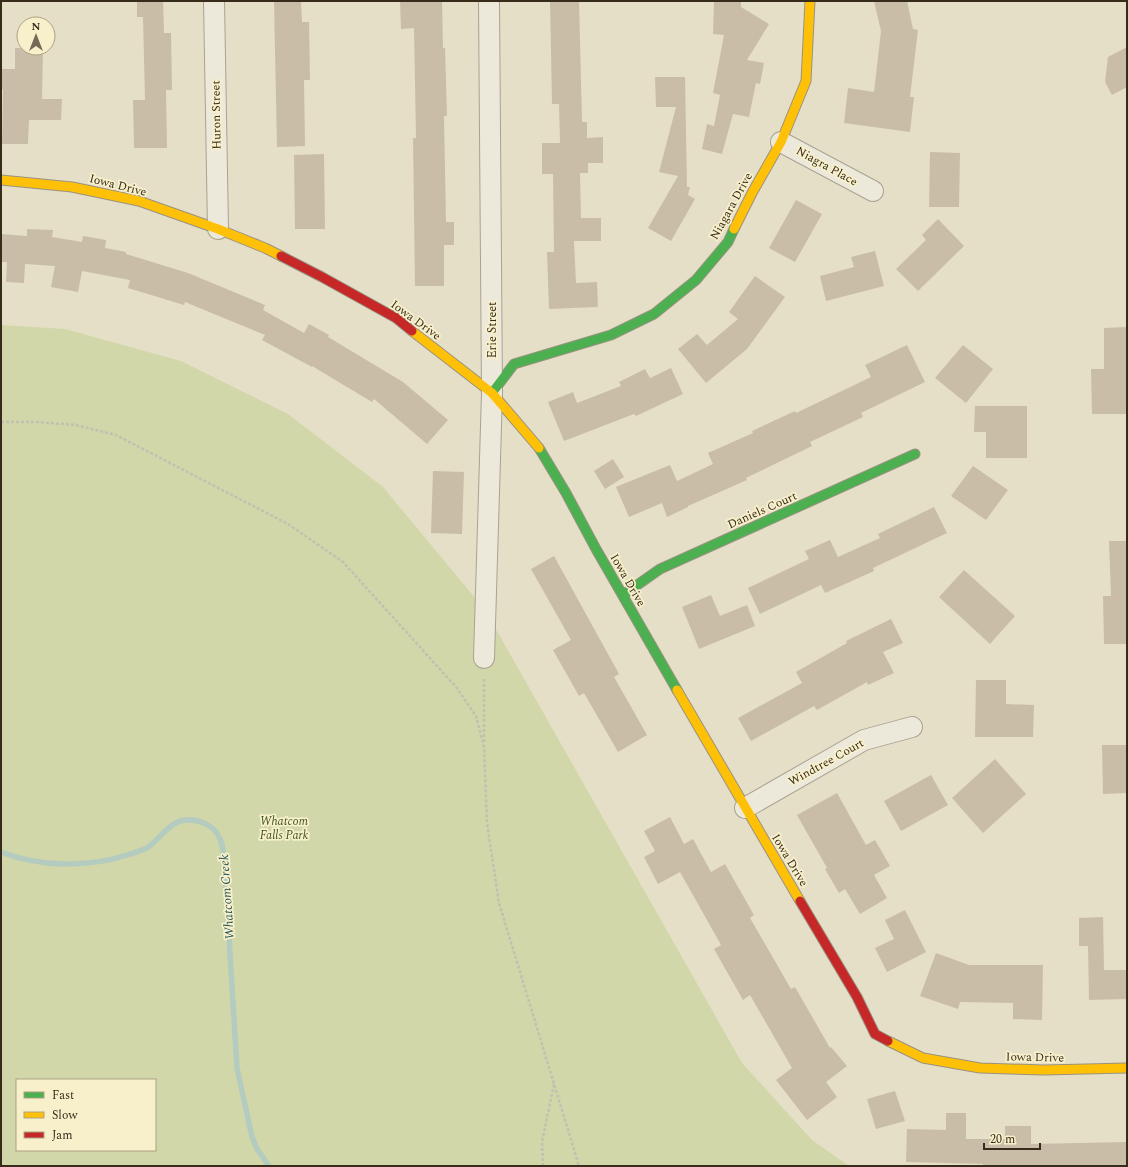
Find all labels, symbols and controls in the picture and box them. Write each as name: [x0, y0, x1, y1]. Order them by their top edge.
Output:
north arrow: [16, 16, 56, 56]
text: N: [32, 18, 41, 35]
street label: Huron Street: [206, 80, 227, 150]
street label: Niagra Place: [792, 142, 861, 191]
street label: Iowa Drive: [87, 169, 149, 202]
street label: Niagara Drive: [705, 169, 758, 243]
street label: Iowa Drive: [386, 296, 445, 345]
street label: Erie Street: [483, 302, 502, 358]
street label: Daniels Court: [724, 487, 800, 534]
street label: Iowa Drive: [605, 550, 651, 610]
street label: Windtree Court: [785, 734, 867, 791]
park label: Whatcom Falls Park: [260, 812, 309, 845]
street label: Iowa Drive: [766, 830, 813, 890]
water label: Whatcom Creek: [214, 854, 240, 940]
street label: Iowa Drive: [1006, 1047, 1065, 1068]
legend: [16, 1079, 156, 1151]
text: Fast: [52, 1086, 74, 1105]
text: Slow: [52, 1106, 78, 1125]
scale bar: [984, 1125, 1040, 1151]
text: Jam: [52, 1126, 73, 1145]
text: 20 m: [990, 1130, 1015, 1149]

